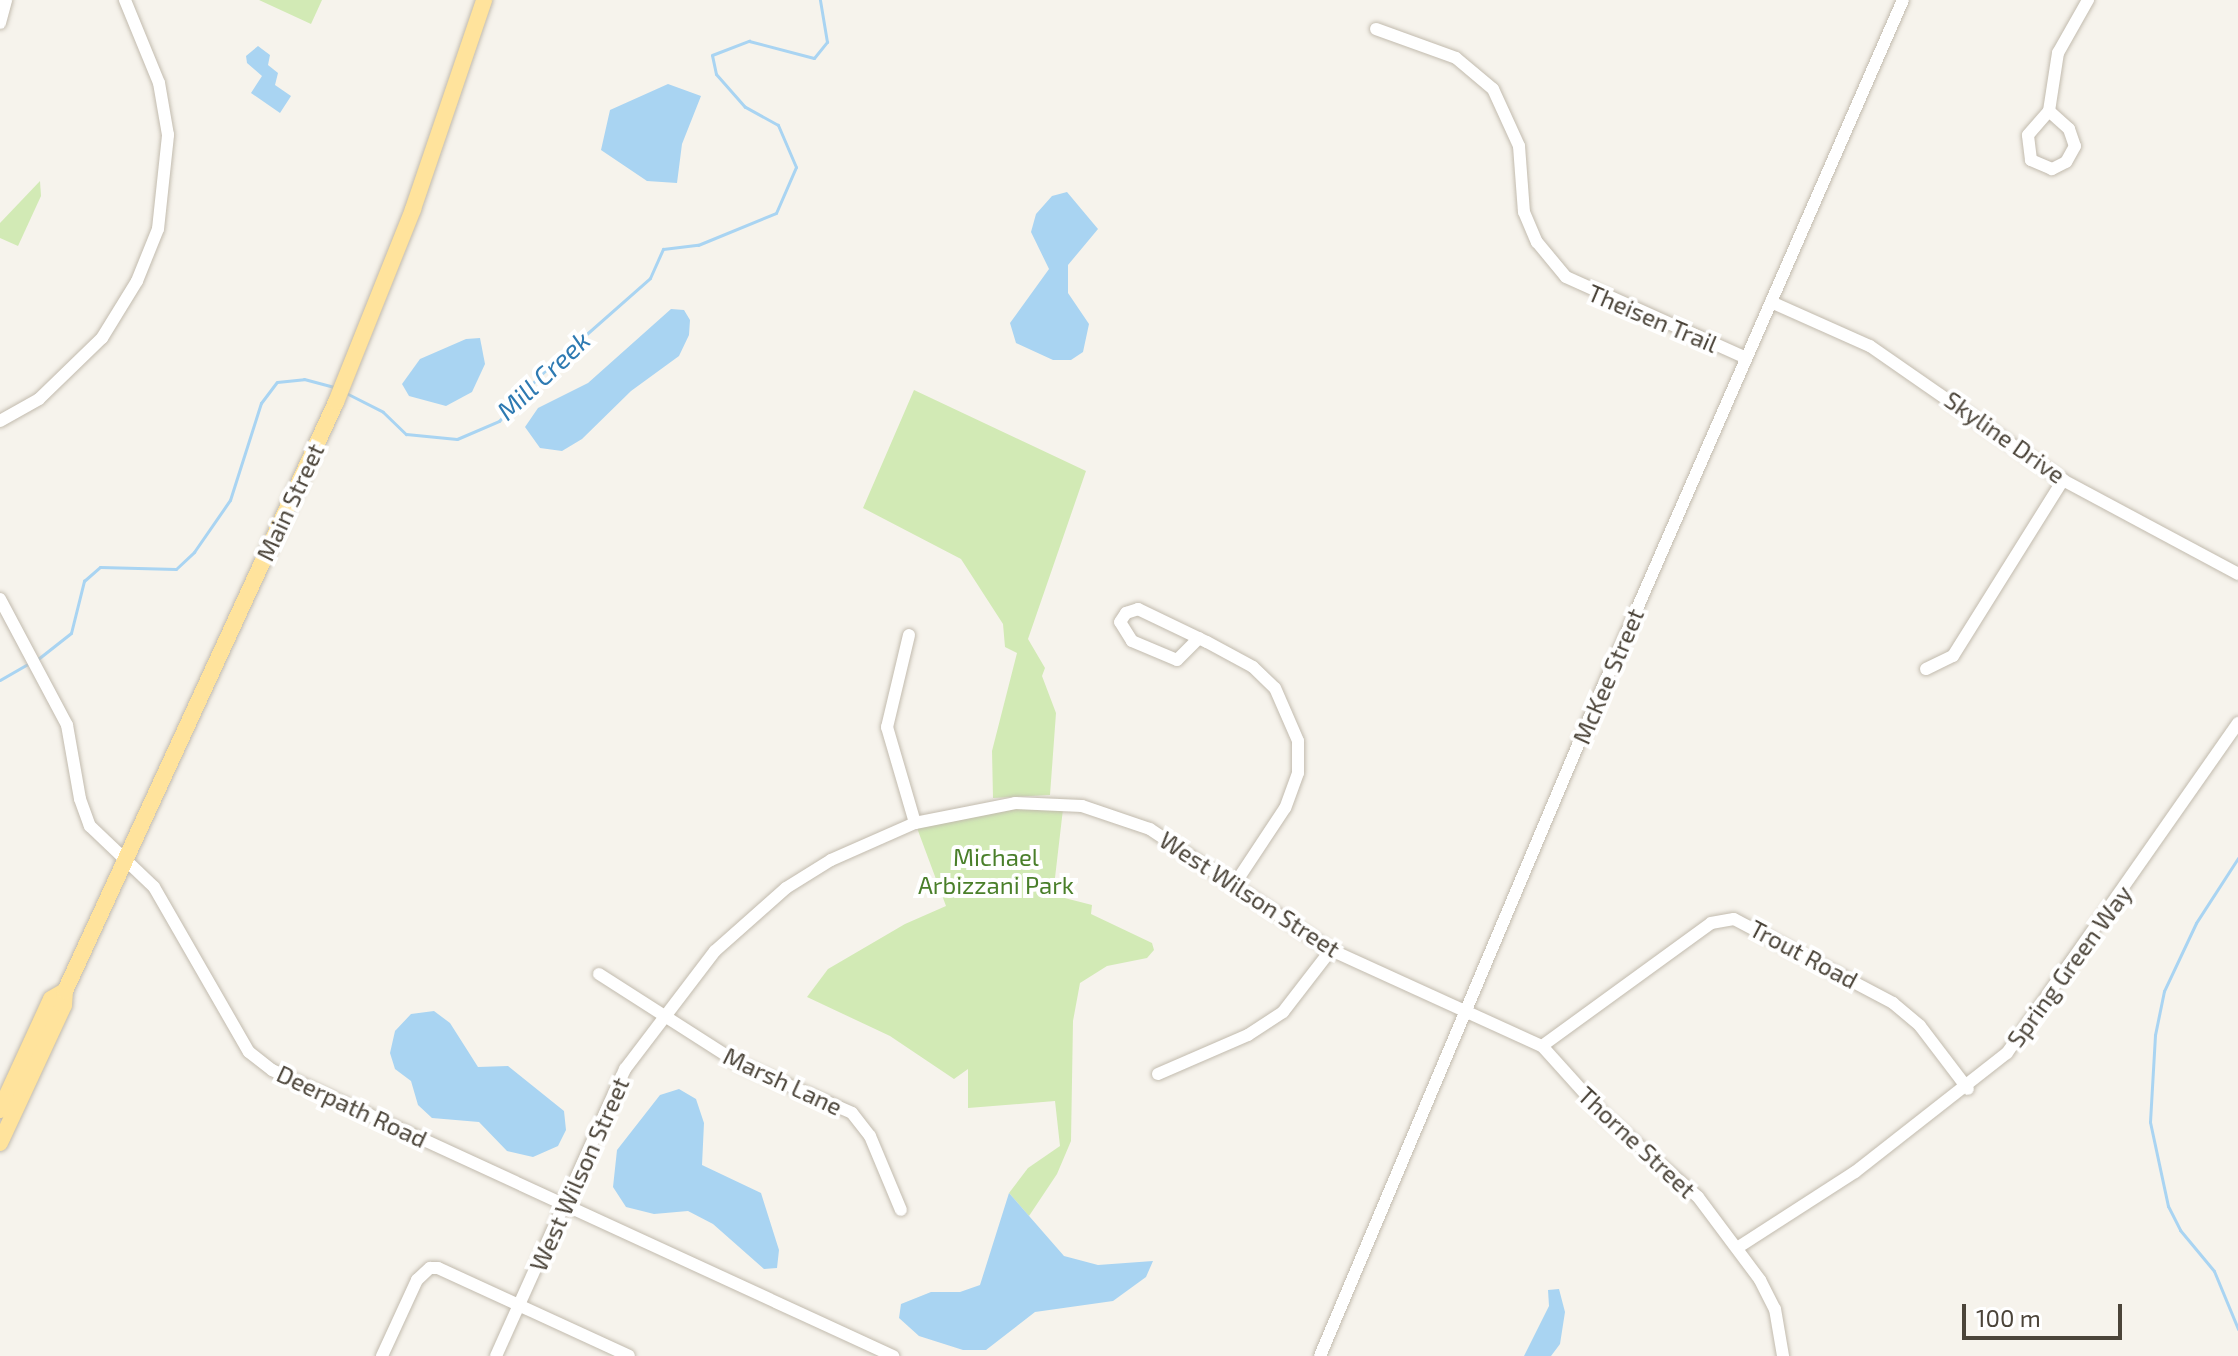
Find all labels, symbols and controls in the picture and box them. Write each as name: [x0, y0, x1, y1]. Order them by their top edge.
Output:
street label: Theisen Trail: [1584, 278, 1722, 358]
water label: Mill Creek: [490, 324, 596, 426]
street label: Skyline Drive: [1939, 385, 2071, 489]
street label: Main Street: [250, 439, 330, 565]
street label: McKee Street: [1567, 604, 1649, 748]
street label: West Wilson Street: [1154, 825, 1346, 963]
park label: Michael Arbizzani Park: [918, 843, 1074, 899]
street label: Spring Green Way: [2000, 879, 2138, 1053]
street label: Trout Road: [1745, 914, 1863, 994]
street label: Marsh Lane: [719, 1041, 847, 1121]
street label: Deerpath Road: [272, 1059, 432, 1153]
street label: West Wilson Street: [523, 1072, 635, 1276]
street label: Thorne Street: [1572, 1080, 1702, 1204]
scale bar: [1966, 1288, 2126, 1338]
text: 100 m: [1976, 1303, 2041, 1332]

